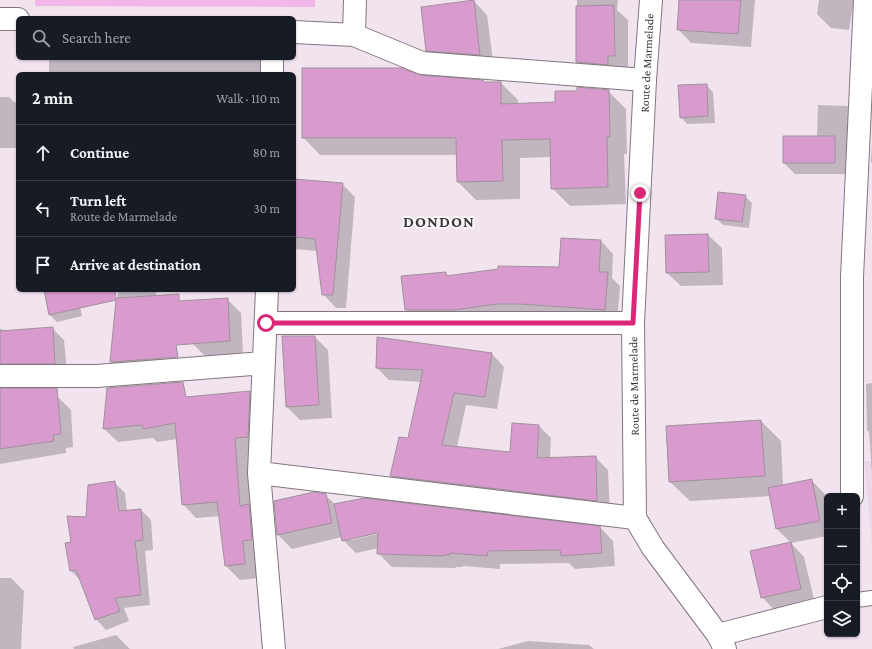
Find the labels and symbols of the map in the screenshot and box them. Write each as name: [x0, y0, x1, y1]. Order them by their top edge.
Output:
street label: Route de Marmelade: [637, 13, 657, 113]
route end: [631, 184, 649, 202]
district label: DONDON: [403, 213, 475, 230]
route start: [257, 314, 275, 332]
street label: Route de Marmelade: [626, 336, 642, 436]

